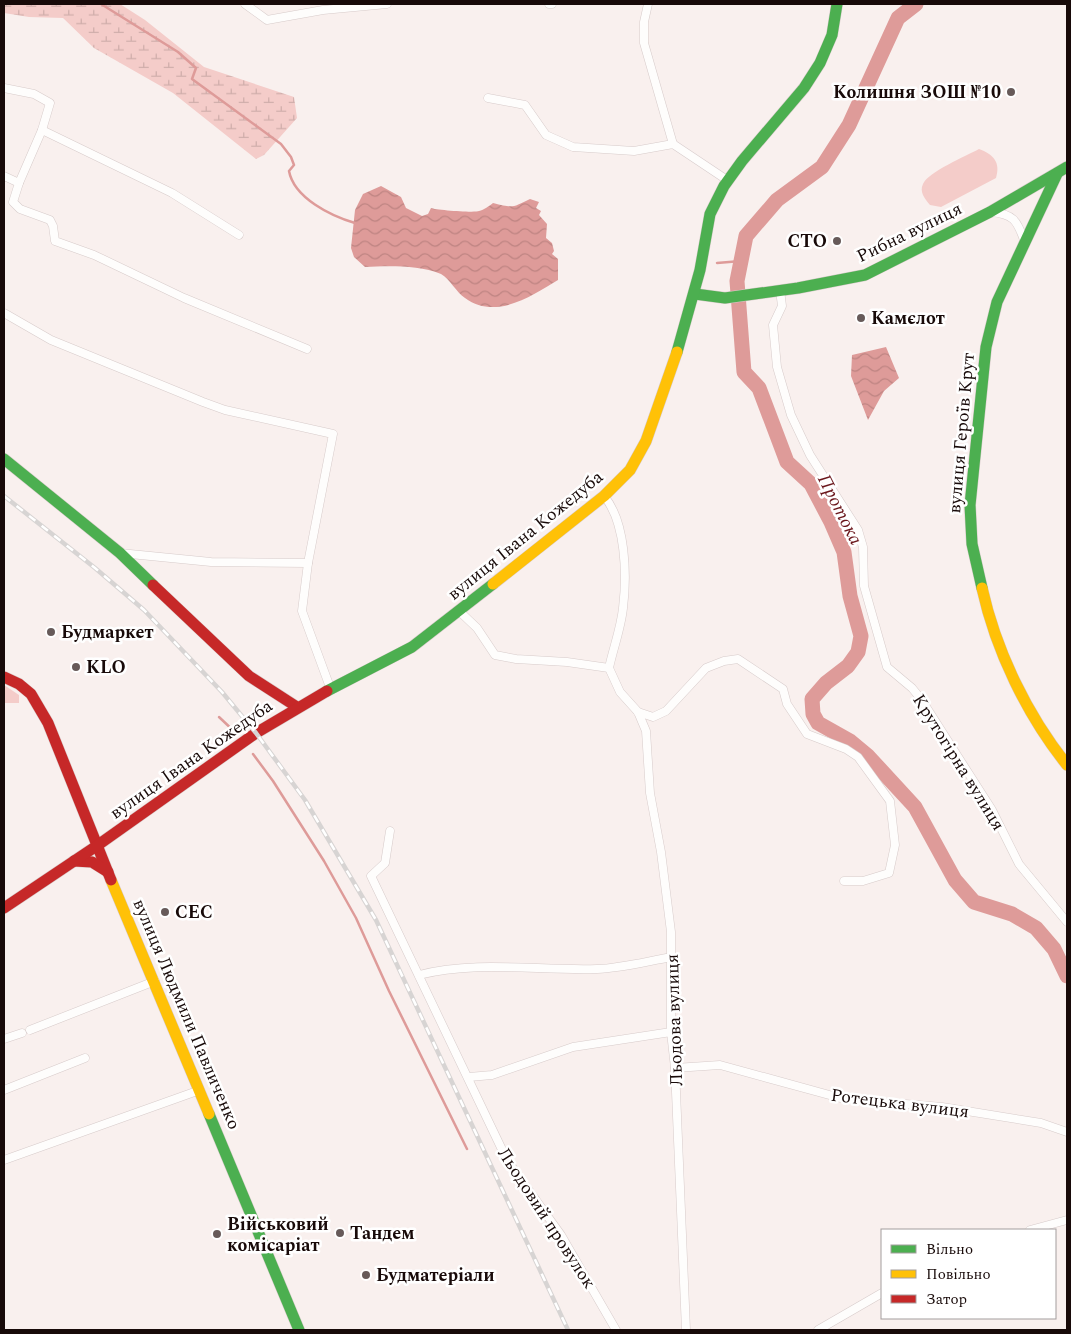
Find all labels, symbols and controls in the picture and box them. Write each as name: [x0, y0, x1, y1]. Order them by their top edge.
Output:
place label: Колишня ЗОШ №10: [833, 79, 1001, 106]
marker: Колишня ЗОШ №10: [1005, 86, 1017, 98]
street label: Рибна вулиця: [852, 195, 967, 270]
place label: СТО: [788, 228, 827, 255]
marker: СТО: [831, 235, 843, 247]
place label: Камєлот: [871, 305, 945, 332]
marker: Камєлот: [855, 312, 867, 324]
street label: вулиця Героїв Крут: [941, 351, 982, 514]
street label: вулиця Івана Кожедуба: [442, 464, 609, 607]
water label: Протока: [809, 469, 870, 551]
place label: Будмаркет: [61, 619, 154, 646]
marker: Будмаркет: [45, 626, 57, 638]
place label: KLO: [86, 654, 126, 681]
marker: KLO: [70, 661, 82, 673]
street label: Крутогірна вулиця: [906, 689, 1012, 836]
street label: вулиця Івана Кожедуба: [104, 693, 279, 826]
street label: вулиця Людмили Павличенко: [126, 895, 248, 1134]
place label: СЕС: [175, 899, 213, 926]
marker: СЕС: [159, 906, 171, 918]
street label: Льодова вулиця: [659, 953, 690, 1087]
street label: Ротецька вулиця: [829, 1082, 971, 1125]
street label: Льодовий провулок: [491, 1142, 603, 1294]
place label: Військовий комісаріат: [227, 1211, 329, 1259]
place label: Тандем: [350, 1220, 415, 1247]
marker: Тандем: [334, 1227, 346, 1239]
marker: Військовий комісаріат: [211, 1228, 223, 1240]
legend: [881, 1229, 1056, 1319]
text: Вільно: [926, 1238, 973, 1261]
place label: Будматеріали: [376, 1262, 495, 1289]
text: Повільно: [926, 1263, 991, 1286]
marker: Будматеріали: [360, 1269, 372, 1281]
text: Затор: [926, 1288, 967, 1311]

